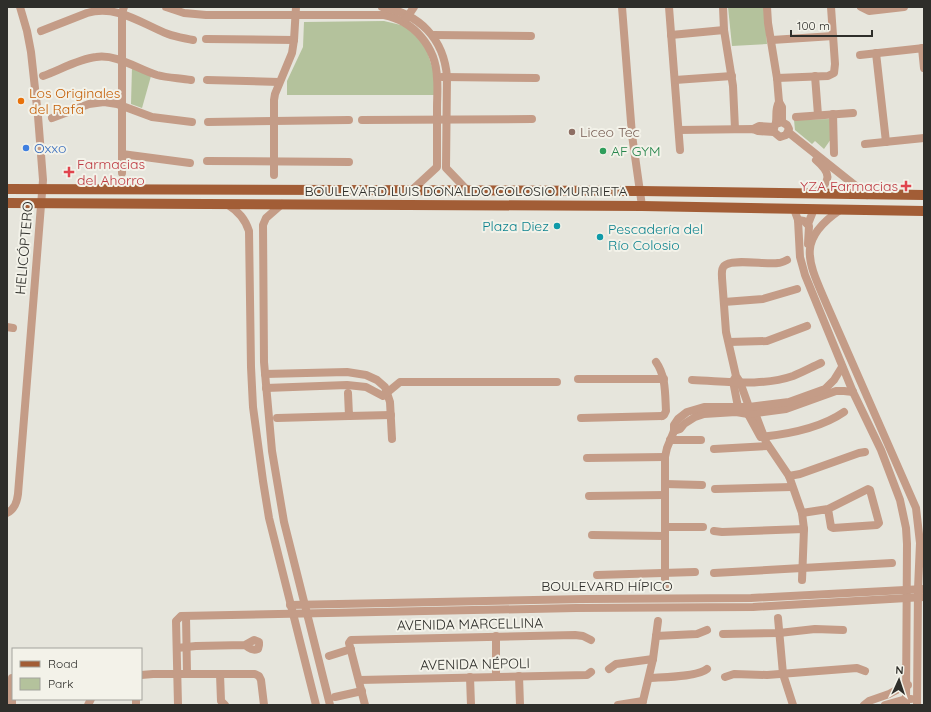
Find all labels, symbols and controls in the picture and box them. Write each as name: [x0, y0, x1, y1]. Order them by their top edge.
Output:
scale bar: [791, 12, 872, 38]
text: 100 m: [797, 18, 830, 33]
place label: Los Originales del Rafa: [29, 84, 120, 118]
marker: Los Originales del Rafa: [16, 96, 26, 106]
place label: Liceo Tec: [580, 123, 640, 141]
marker: Liceo Tec: [567, 127, 577, 137]
place label: Oxxo: [34, 139, 66, 157]
place label: AF GYM: [611, 142, 661, 160]
marker: Oxxo: [21, 143, 31, 153]
marker: AF GYM: [598, 146, 608, 156]
place label: Farmacias del Ahorro: [77, 155, 145, 189]
marker: Farmacias del Ahorro: [64, 167, 74, 177]
place label: YZA Farmacias: [800, 177, 898, 195]
marker: YZA Farmacias: [901, 181, 911, 191]
street label: BOULEVARD LUIS DONALDO COLOSIO MURRIETA: [304, 182, 628, 200]
street label: HELICÓPTERO: [11, 200, 37, 295]
place label: Plaza Diez: [482, 217, 549, 235]
place label: Pescadería del Río Colosio: [608, 220, 703, 254]
marker: Plaza Diez: [552, 221, 562, 231]
marker: Pescadería del Río Colosio: [595, 232, 605, 242]
street label: BOULEVARD HÍPICO: [541, 577, 673, 595]
street label: AVENIDA MARCELLINA: [397, 614, 543, 634]
legend: [12, 648, 142, 700]
street label: AVENIDA NÉPOLI: [420, 654, 530, 674]
text: Road: [48, 656, 78, 671]
north arrow: [879, 660, 919, 700]
text: N: [895, 663, 904, 677]
text: Park: [48, 676, 73, 691]

